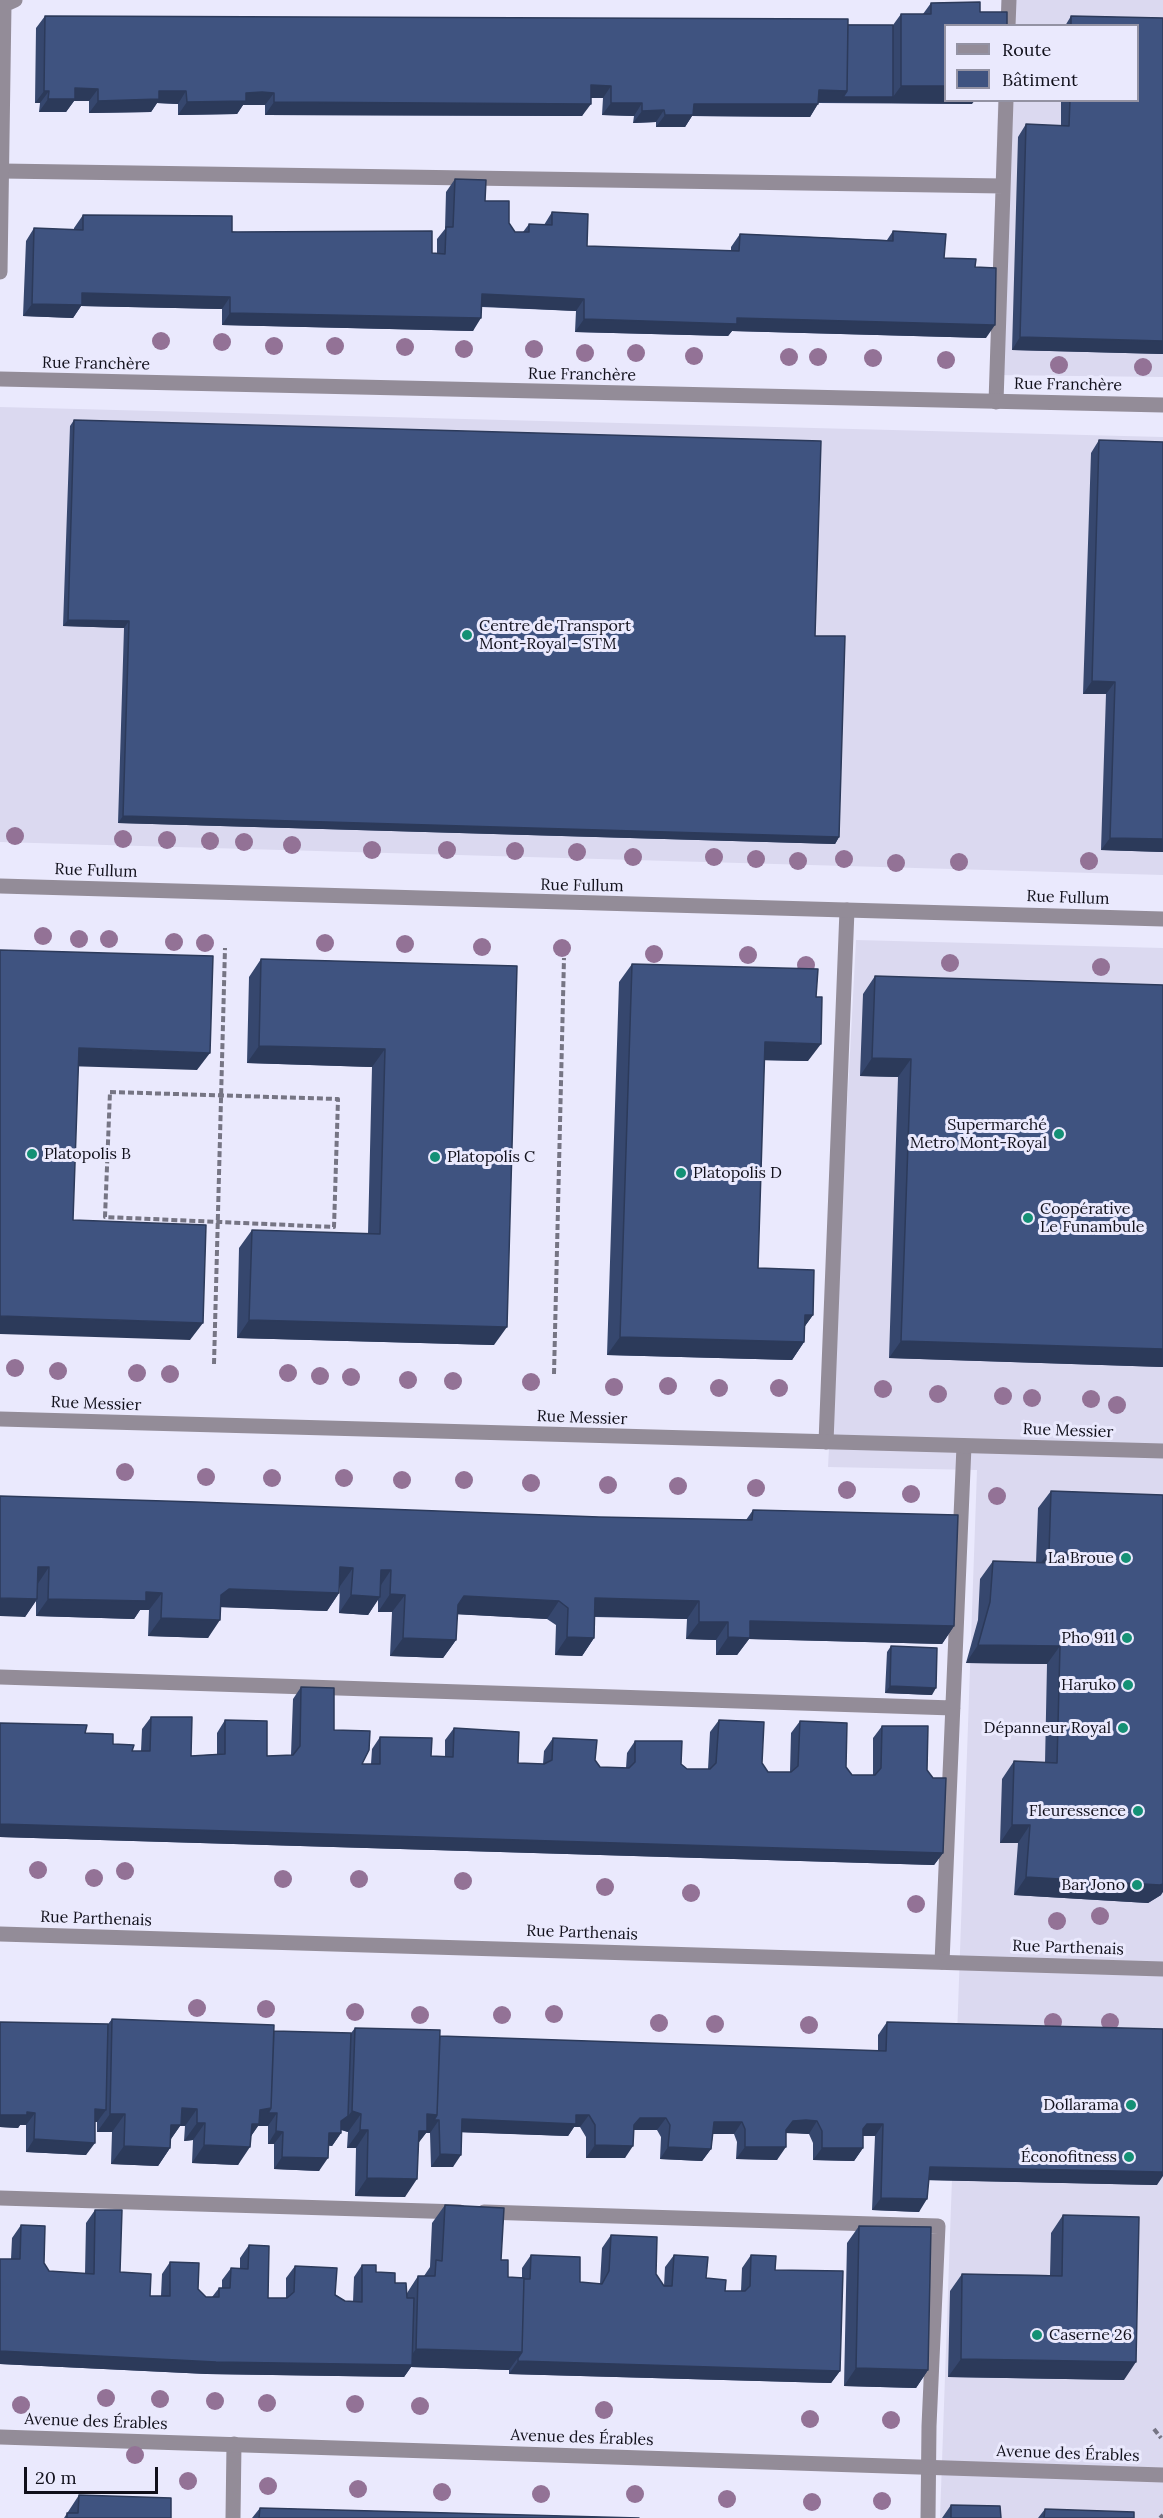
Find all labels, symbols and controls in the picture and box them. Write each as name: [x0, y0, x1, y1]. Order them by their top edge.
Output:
legend: [944, 24, 1139, 102]
text: Route: [1002, 38, 1051, 61]
text: Bâtiment: [1002, 68, 1078, 91]
street label: Rue Franchère: [42, 353, 150, 375]
street label: Rue Franchère: [528, 364, 636, 386]
street label: Rue Franchère: [1014, 374, 1122, 396]
place label: Centre de Transport Mont-Royal - STM: [479, 616, 631, 654]
marker: Centre de Transport Mont-Royal - STM: [460, 628, 474, 642]
street label: Rue Fullum: [54, 860, 138, 882]
street label: Rue Fullum: [540, 876, 624, 896]
street label: Rue Fullum: [1026, 887, 1110, 909]
place label: Supermarché Metro Mont-Royal: [910, 1115, 1047, 1153]
marker: Supermarché Metro Mont-Royal: [1052, 1127, 1066, 1141]
place label: Platopolis B: [44, 1144, 131, 1164]
marker: Platopolis B: [25, 1147, 39, 1161]
place label: Platopolis C: [447, 1147, 535, 1167]
marker: Platopolis C: [428, 1150, 442, 1164]
place label: Platopolis D: [693, 1163, 782, 1183]
marker: Platopolis D: [674, 1166, 688, 1180]
place label: Coopérative Le Funambule: [1040, 1199, 1144, 1237]
marker: Coopérative Le Funambule: [1021, 1211, 1035, 1225]
street label: Rue Messier: [50, 1393, 142, 1415]
street label: Rue Messier: [536, 1407, 628, 1429]
street label: Rue Messier: [1022, 1420, 1114, 1442]
place label: La Broue: [1048, 1548, 1114, 1568]
marker: La Broue: [1119, 1551, 1133, 1565]
place label: Pho 911: [1061, 1628, 1115, 1648]
marker: Pho 911: [1120, 1631, 1134, 1645]
place label: Haruko: [1061, 1675, 1116, 1695]
marker: Haruko: [1121, 1678, 1135, 1692]
place label: Dépanneur Royal: [984, 1718, 1111, 1738]
marker: Dépanneur Royal: [1116, 1721, 1130, 1735]
place label: Fleuressence: [1029, 1801, 1126, 1821]
marker: Fleuressence: [1131, 1804, 1145, 1818]
place label: Bar Jono: [1061, 1875, 1125, 1895]
marker: Bar Jono: [1130, 1878, 1144, 1892]
street label: Rue Parthenais: [40, 1907, 152, 1931]
street label: Rue Parthenais: [526, 1921, 638, 1945]
street label: Rue Parthenais: [1012, 1936, 1124, 1960]
place label: Dollarama: [1043, 2095, 1119, 2115]
marker: Dollarama: [1124, 2098, 1138, 2112]
place label: Éconofitness: [1021, 2147, 1117, 2167]
marker: Éconofitness: [1122, 2150, 1136, 2164]
place label: Caserne 26: [1049, 2325, 1132, 2345]
marker: Caserne 26: [1030, 2328, 1044, 2342]
street label: Avenue des Érables: [24, 2410, 168, 2434]
street label: Avenue des Érables: [510, 2426, 654, 2450]
street label: Avenue des Érables: [996, 2442, 1140, 2466]
scale bar: [27, 2455, 160, 2493]
text: 20 m: [35, 2466, 77, 2489]

